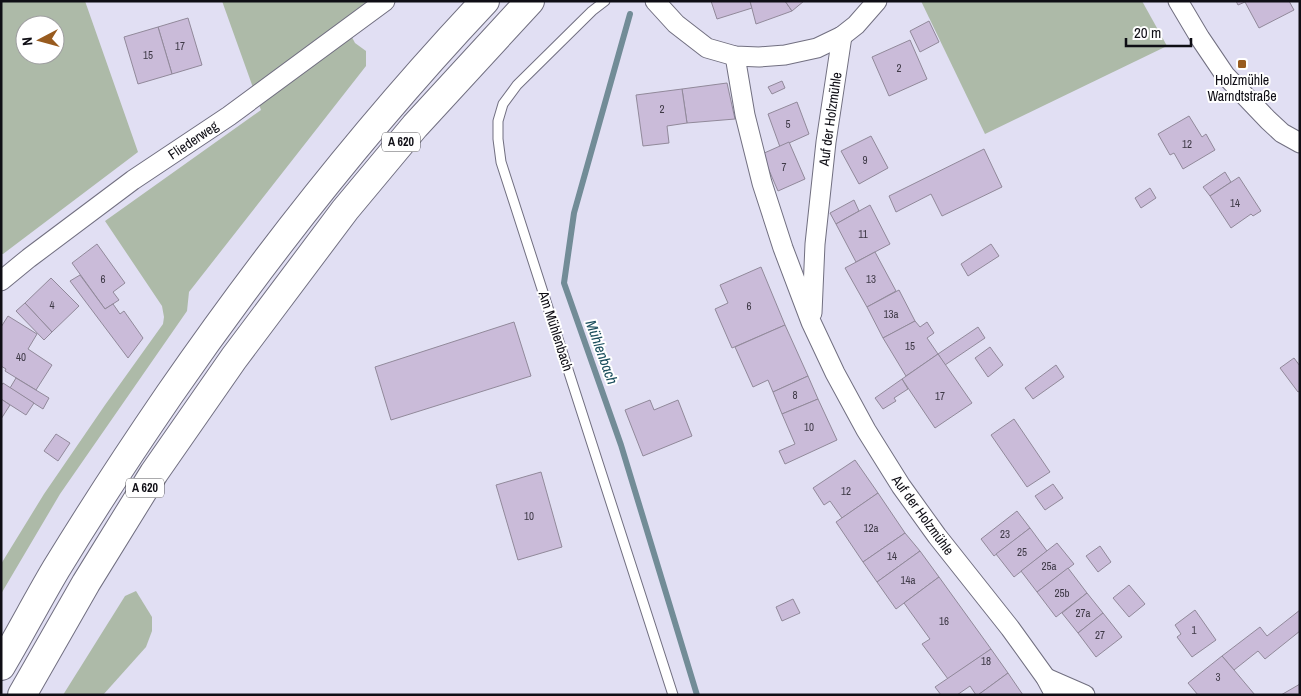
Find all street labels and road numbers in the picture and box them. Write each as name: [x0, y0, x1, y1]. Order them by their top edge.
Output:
street label: Auf der Holzmühle: [814, 71, 845, 168]
street label: Fliederweg: [164, 116, 222, 163]
road number: A 620: [382, 132, 420, 152]
street label: Am Mühlenbach: [534, 288, 577, 373]
street label: Auf der Holzmühle: [887, 471, 958, 558]
road number: A 620: [126, 478, 164, 498]

